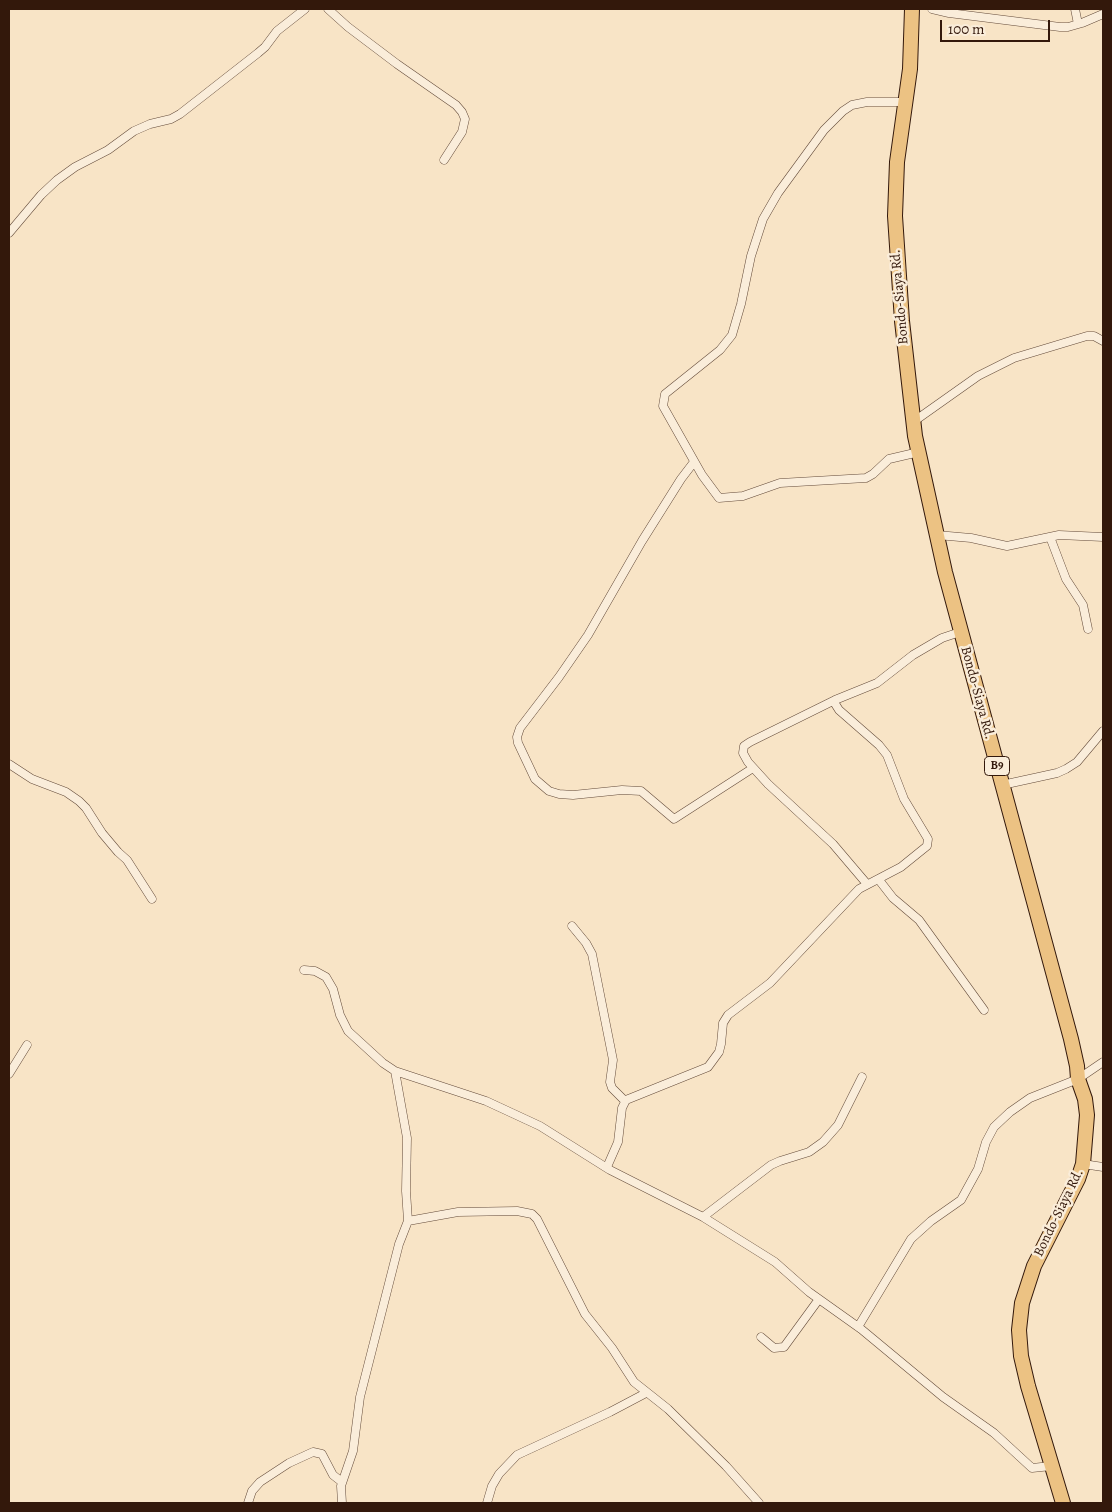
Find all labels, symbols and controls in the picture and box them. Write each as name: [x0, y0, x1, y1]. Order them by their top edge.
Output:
scale bar: [942, 10, 1052, 42]
text: 100 m: [948, 19, 985, 39]
street label: Bondo-Siaya Rd.: [887, 249, 913, 345]
street label: Bondo-Siaya Rd.: [957, 645, 997, 741]
road number: B9: [984, 756, 1010, 776]
street label: Bondo-Siaya Rd.: [1031, 1166, 1087, 1260]

